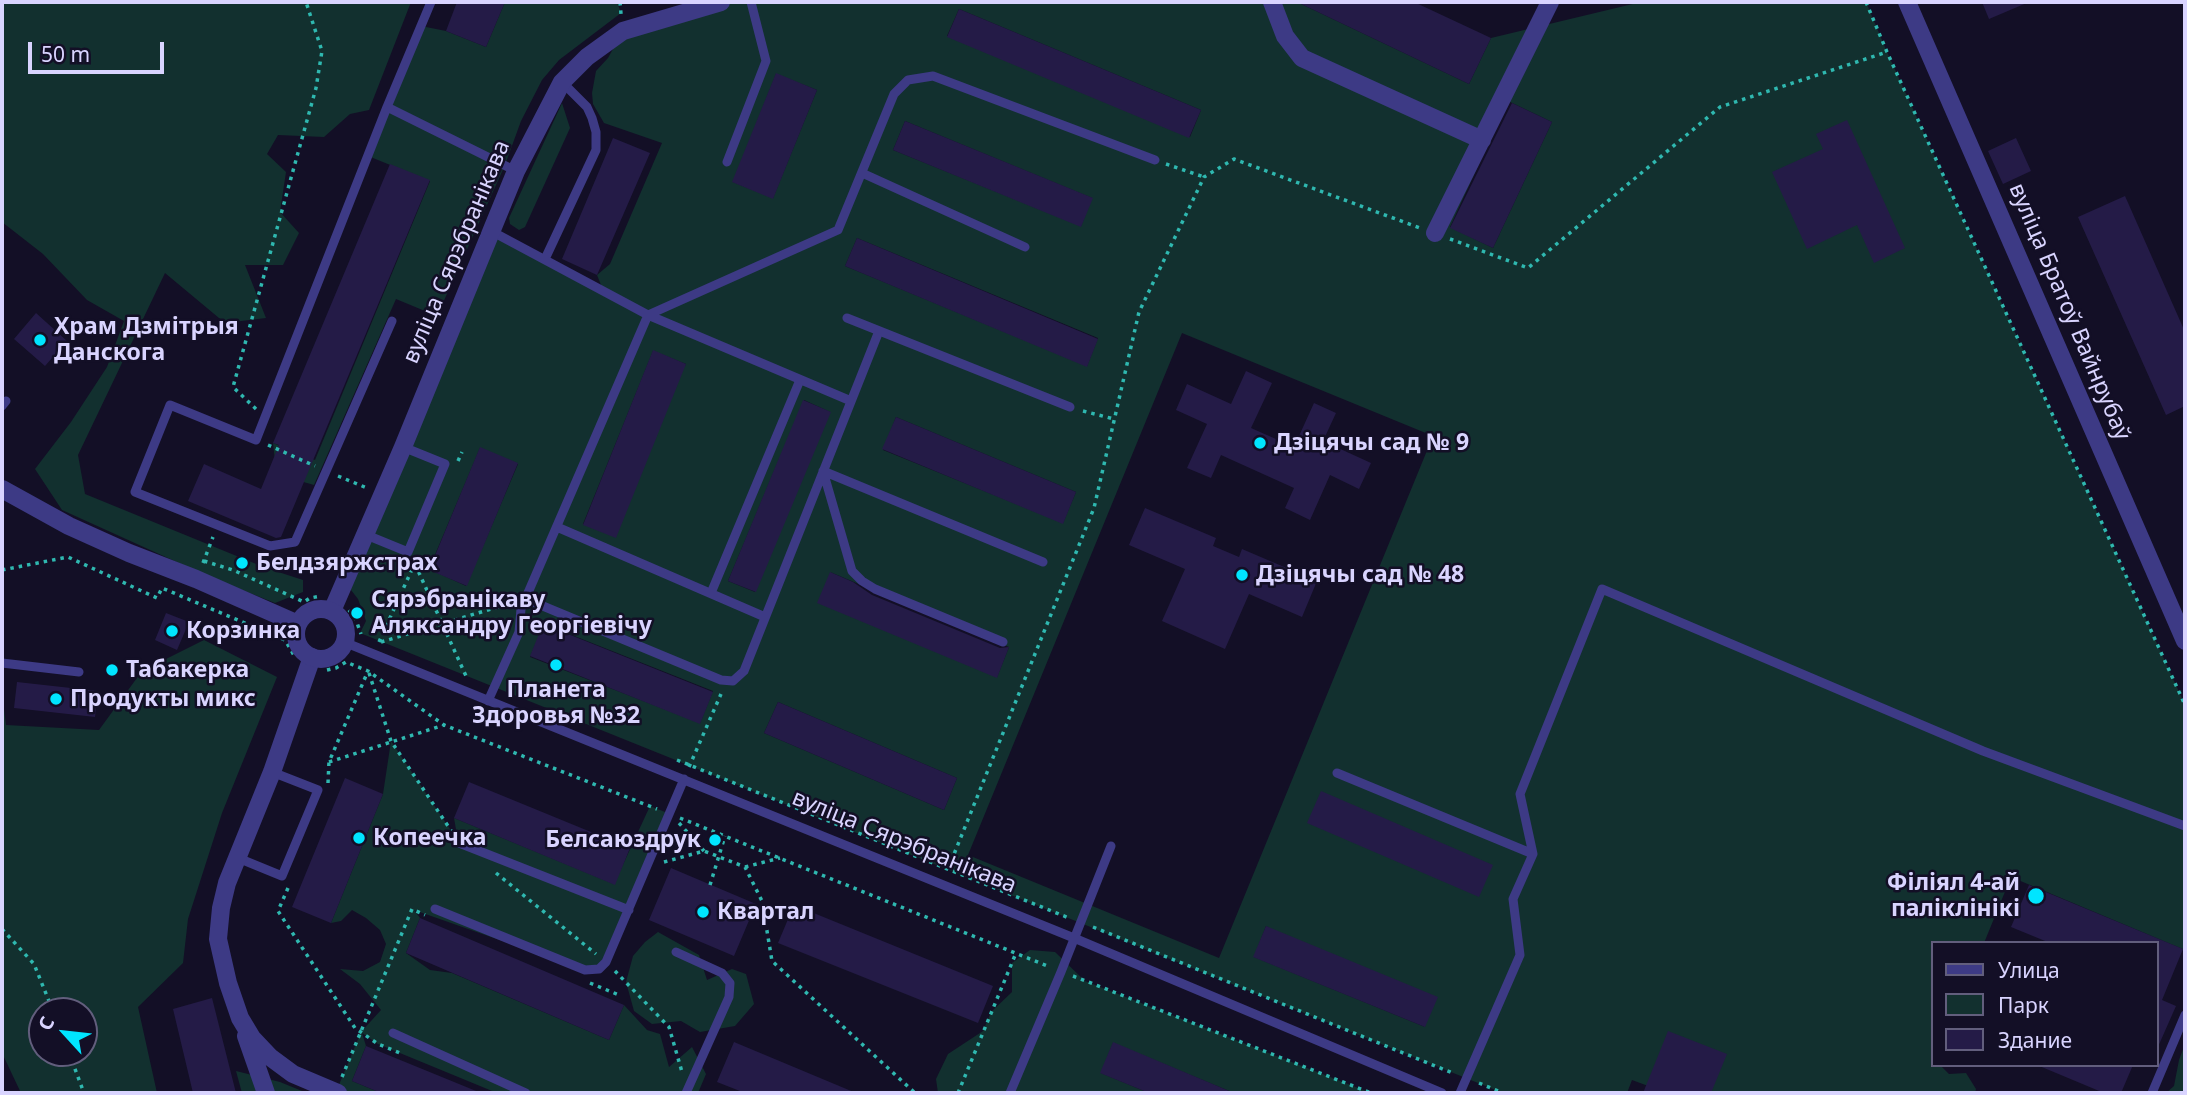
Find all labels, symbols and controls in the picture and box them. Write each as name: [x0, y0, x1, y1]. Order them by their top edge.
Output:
scale bar: [32, 28, 168, 72]
text: 50 m: [41, 40, 90, 68]
street label: вуліца Сярэбранікава: [397, 136, 517, 368]
street label: вуліца Братоў Вайнрубаў: [2002, 179, 2136, 445]
place label: Храм Дзмітрыя Данскога: [54, 313, 239, 367]
marker: Храм Дзмітрыя Данскога: [32, 332, 48, 348]
place label: Дзіцячы сад № 9: [1274, 429, 1469, 457]
marker: Дзіцячы сад № 9: [1252, 435, 1268, 451]
place label: Белдзяржстрах: [256, 549, 437, 577]
marker: Белдзяржстрах: [234, 555, 250, 571]
place label: Дзіцячы сад № 48: [1256, 561, 1464, 589]
marker: Дзіцячы сад № 48: [1234, 567, 1250, 583]
place label: Сярэбранікаву Аляксандру Георгіевічу: [371, 586, 652, 640]
marker: Сярэбранікаву Аляксандру Георгіевічу: [349, 605, 365, 621]
place label: Корзинка: [186, 617, 300, 645]
marker: Корзинка: [164, 623, 180, 639]
place label: Табакерка: [126, 656, 249, 684]
marker: Планета Здоровья №32: [548, 657, 564, 673]
marker: Табакерка: [104, 662, 120, 678]
place label: Планета Здоровья №32: [472, 676, 640, 730]
place label: Продукты микс: [70, 685, 256, 713]
marker: Продукты микс: [48, 691, 64, 707]
street label: вуліца Сярэбранікава: [788, 784, 1020, 900]
place label: Копеечка: [373, 824, 486, 852]
place label: Белсаюздрук: [545, 826, 701, 854]
marker: Копеечка: [351, 830, 367, 846]
marker: Белсаюздрук: [707, 832, 723, 848]
place label: Філіял 4-ай паліклінікі: [1887, 869, 2020, 923]
marker: Філіял 4-ай паліклінікі: [2026, 886, 2046, 906]
place label: Квартал: [717, 898, 814, 926]
marker: Квартал: [695, 904, 711, 920]
legend: [1932, 941, 2159, 1067]
text: Улица: [1998, 956, 2060, 984]
text: Парк: [1998, 991, 2049, 1019]
north arrow: [28, 997, 98, 1067]
text: С: [32, 1012, 60, 1035]
text: Здание: [1998, 1026, 2072, 1054]

